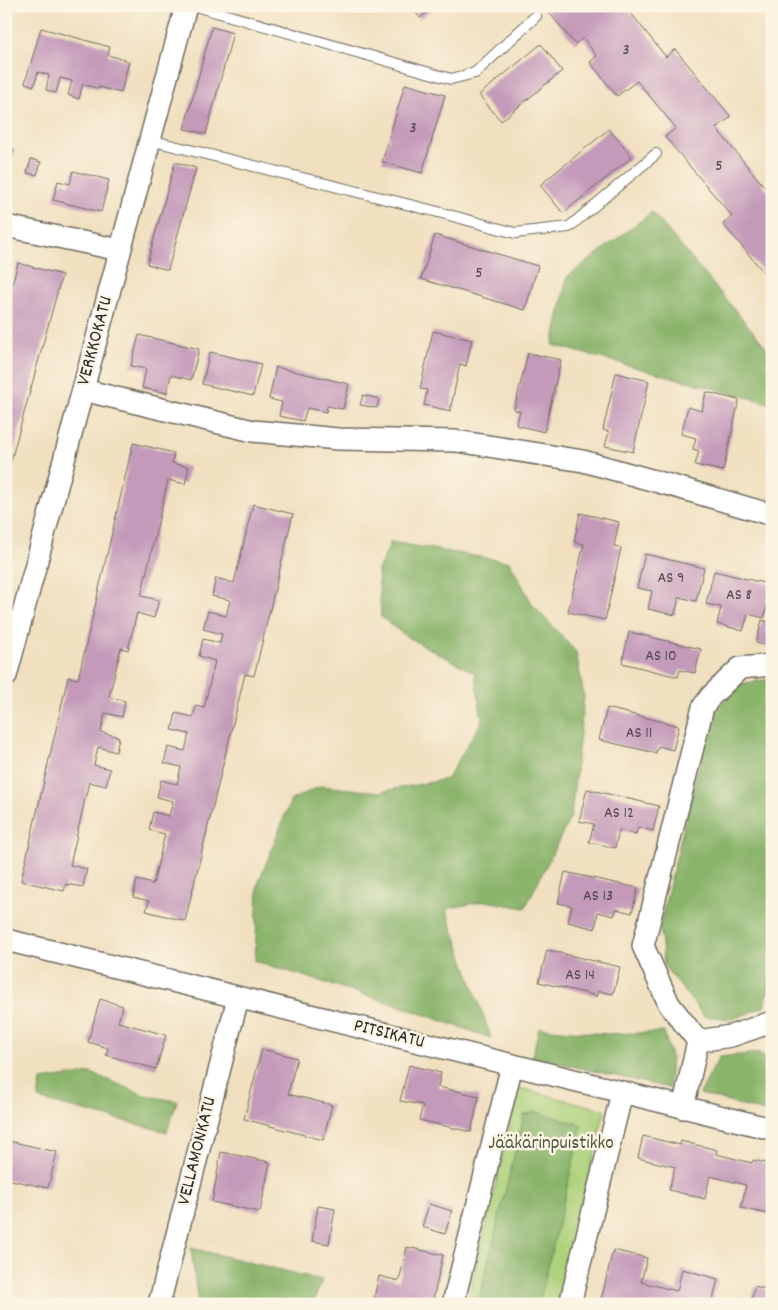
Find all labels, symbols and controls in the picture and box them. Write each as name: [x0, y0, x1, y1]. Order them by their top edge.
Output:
house number: 3: [622, 39, 630, 62]
house number: 3: [409, 117, 417, 140]
house number: 5: [715, 155, 723, 178]
house number: 5: [475, 262, 483, 285]
street label: VERKKOKATU: [71, 293, 121, 389]
house number: AS 9: [658, 567, 684, 590]
house number: AS 8: [726, 584, 752, 607]
house number: AS 10: [645, 645, 677, 668]
house number: AS 11: [626, 722, 652, 745]
house number: AS 12: [604, 802, 634, 825]
house number: AS 13: [583, 885, 613, 908]
house number: AS 14: [565, 964, 595, 987]
street label: PITSIKATU: [351, 1013, 427, 1057]
street label: VELLAMONKATU: [171, 1094, 225, 1208]
park label: Jääkärinpuistikko: [488, 1131, 614, 1158]

